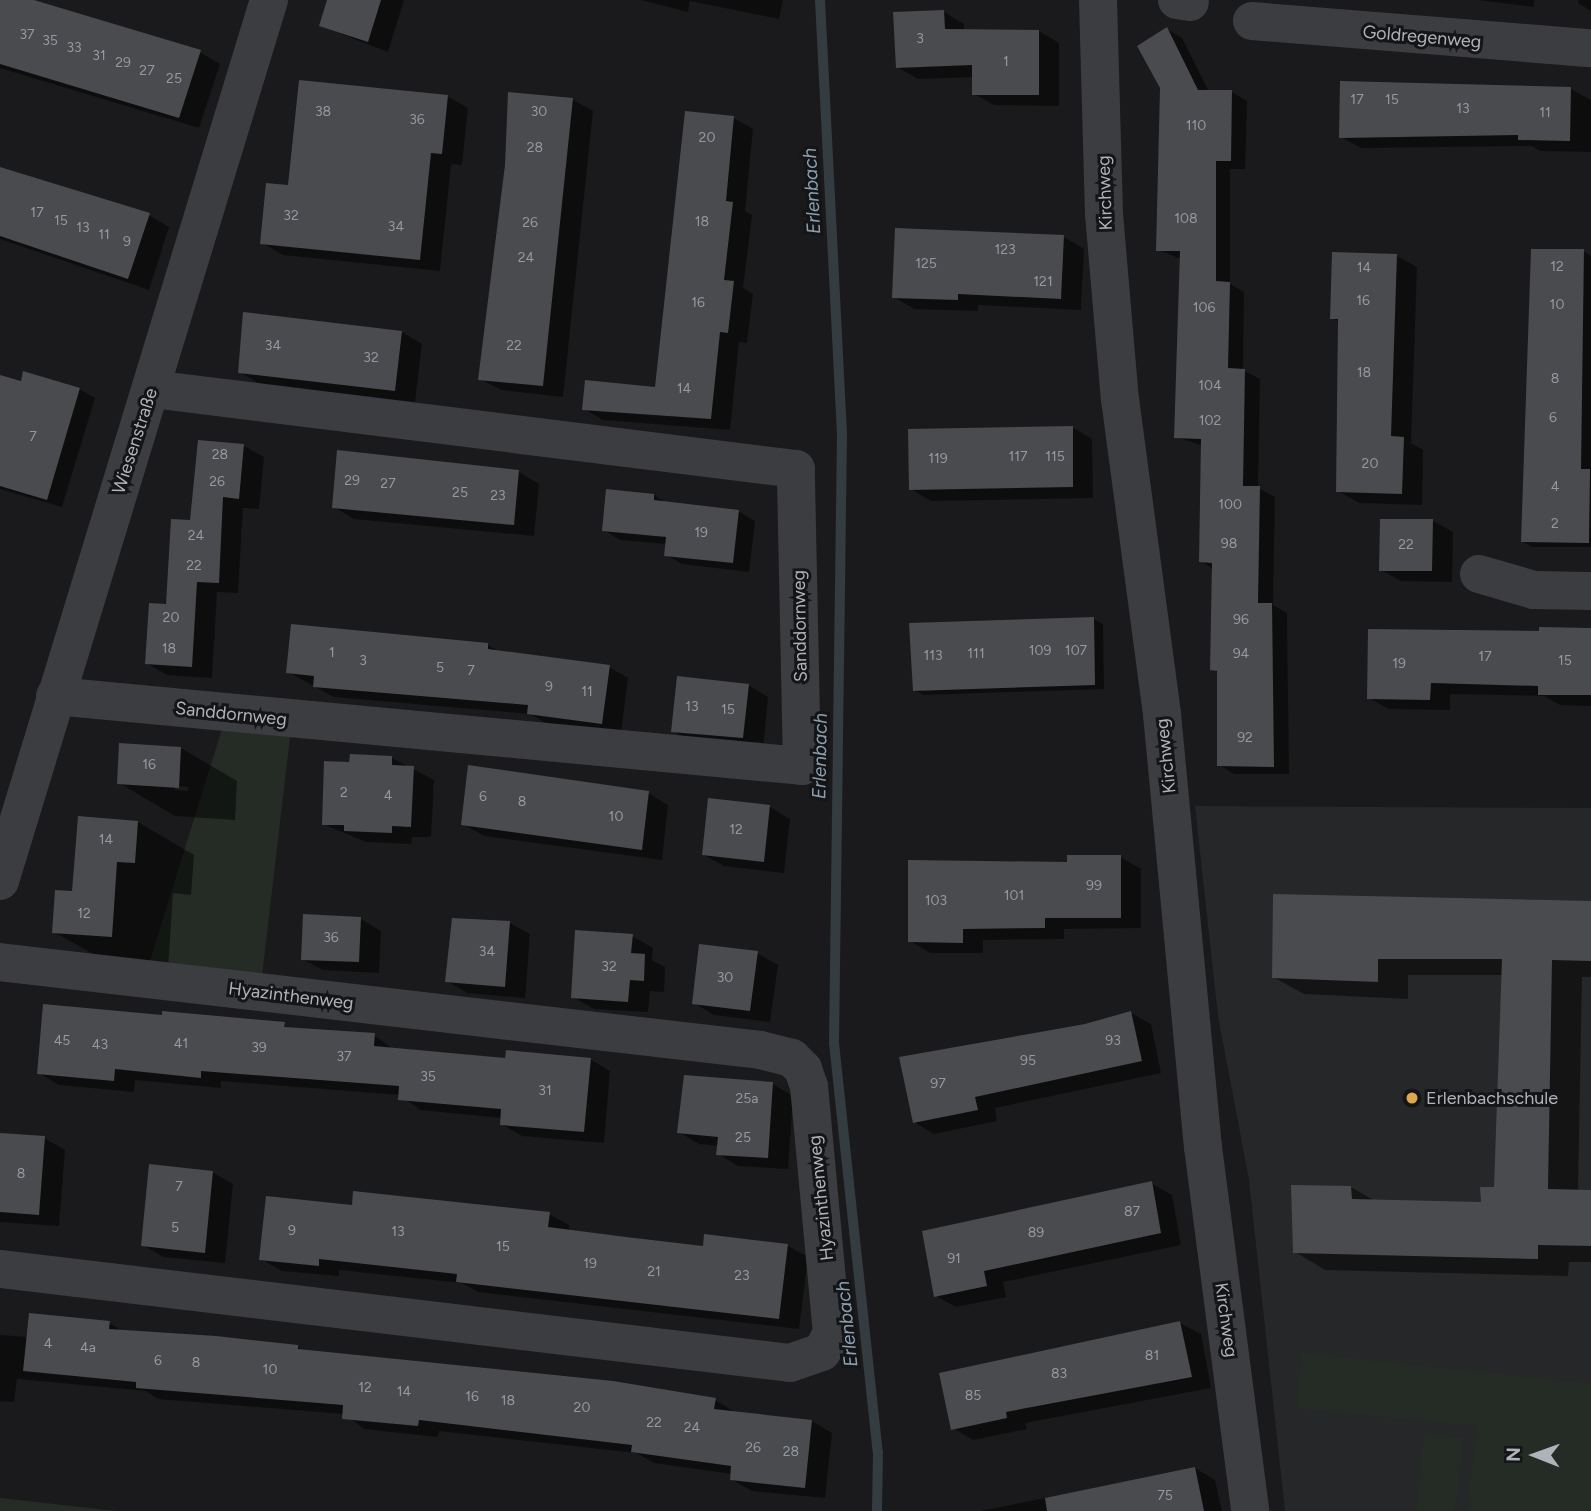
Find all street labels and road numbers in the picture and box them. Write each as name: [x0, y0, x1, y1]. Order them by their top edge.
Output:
street label: Goldregenweg: [1362, 21, 1482, 53]
street label: Kirchweg: [1093, 155, 1117, 231]
street label: Wiesenstraße: [108, 385, 162, 497]
street label: Sanddornweg: [788, 570, 812, 682]
street label: Sanddornweg: [174, 697, 288, 731]
street label: Kirchweg: [1151, 717, 1181, 795]
street label: Hyazinthenweg: [227, 978, 355, 1014]
street label: Hyazinthenweg: [804, 1134, 838, 1262]
street label: Kirchweg: [1210, 1281, 1242, 1359]

